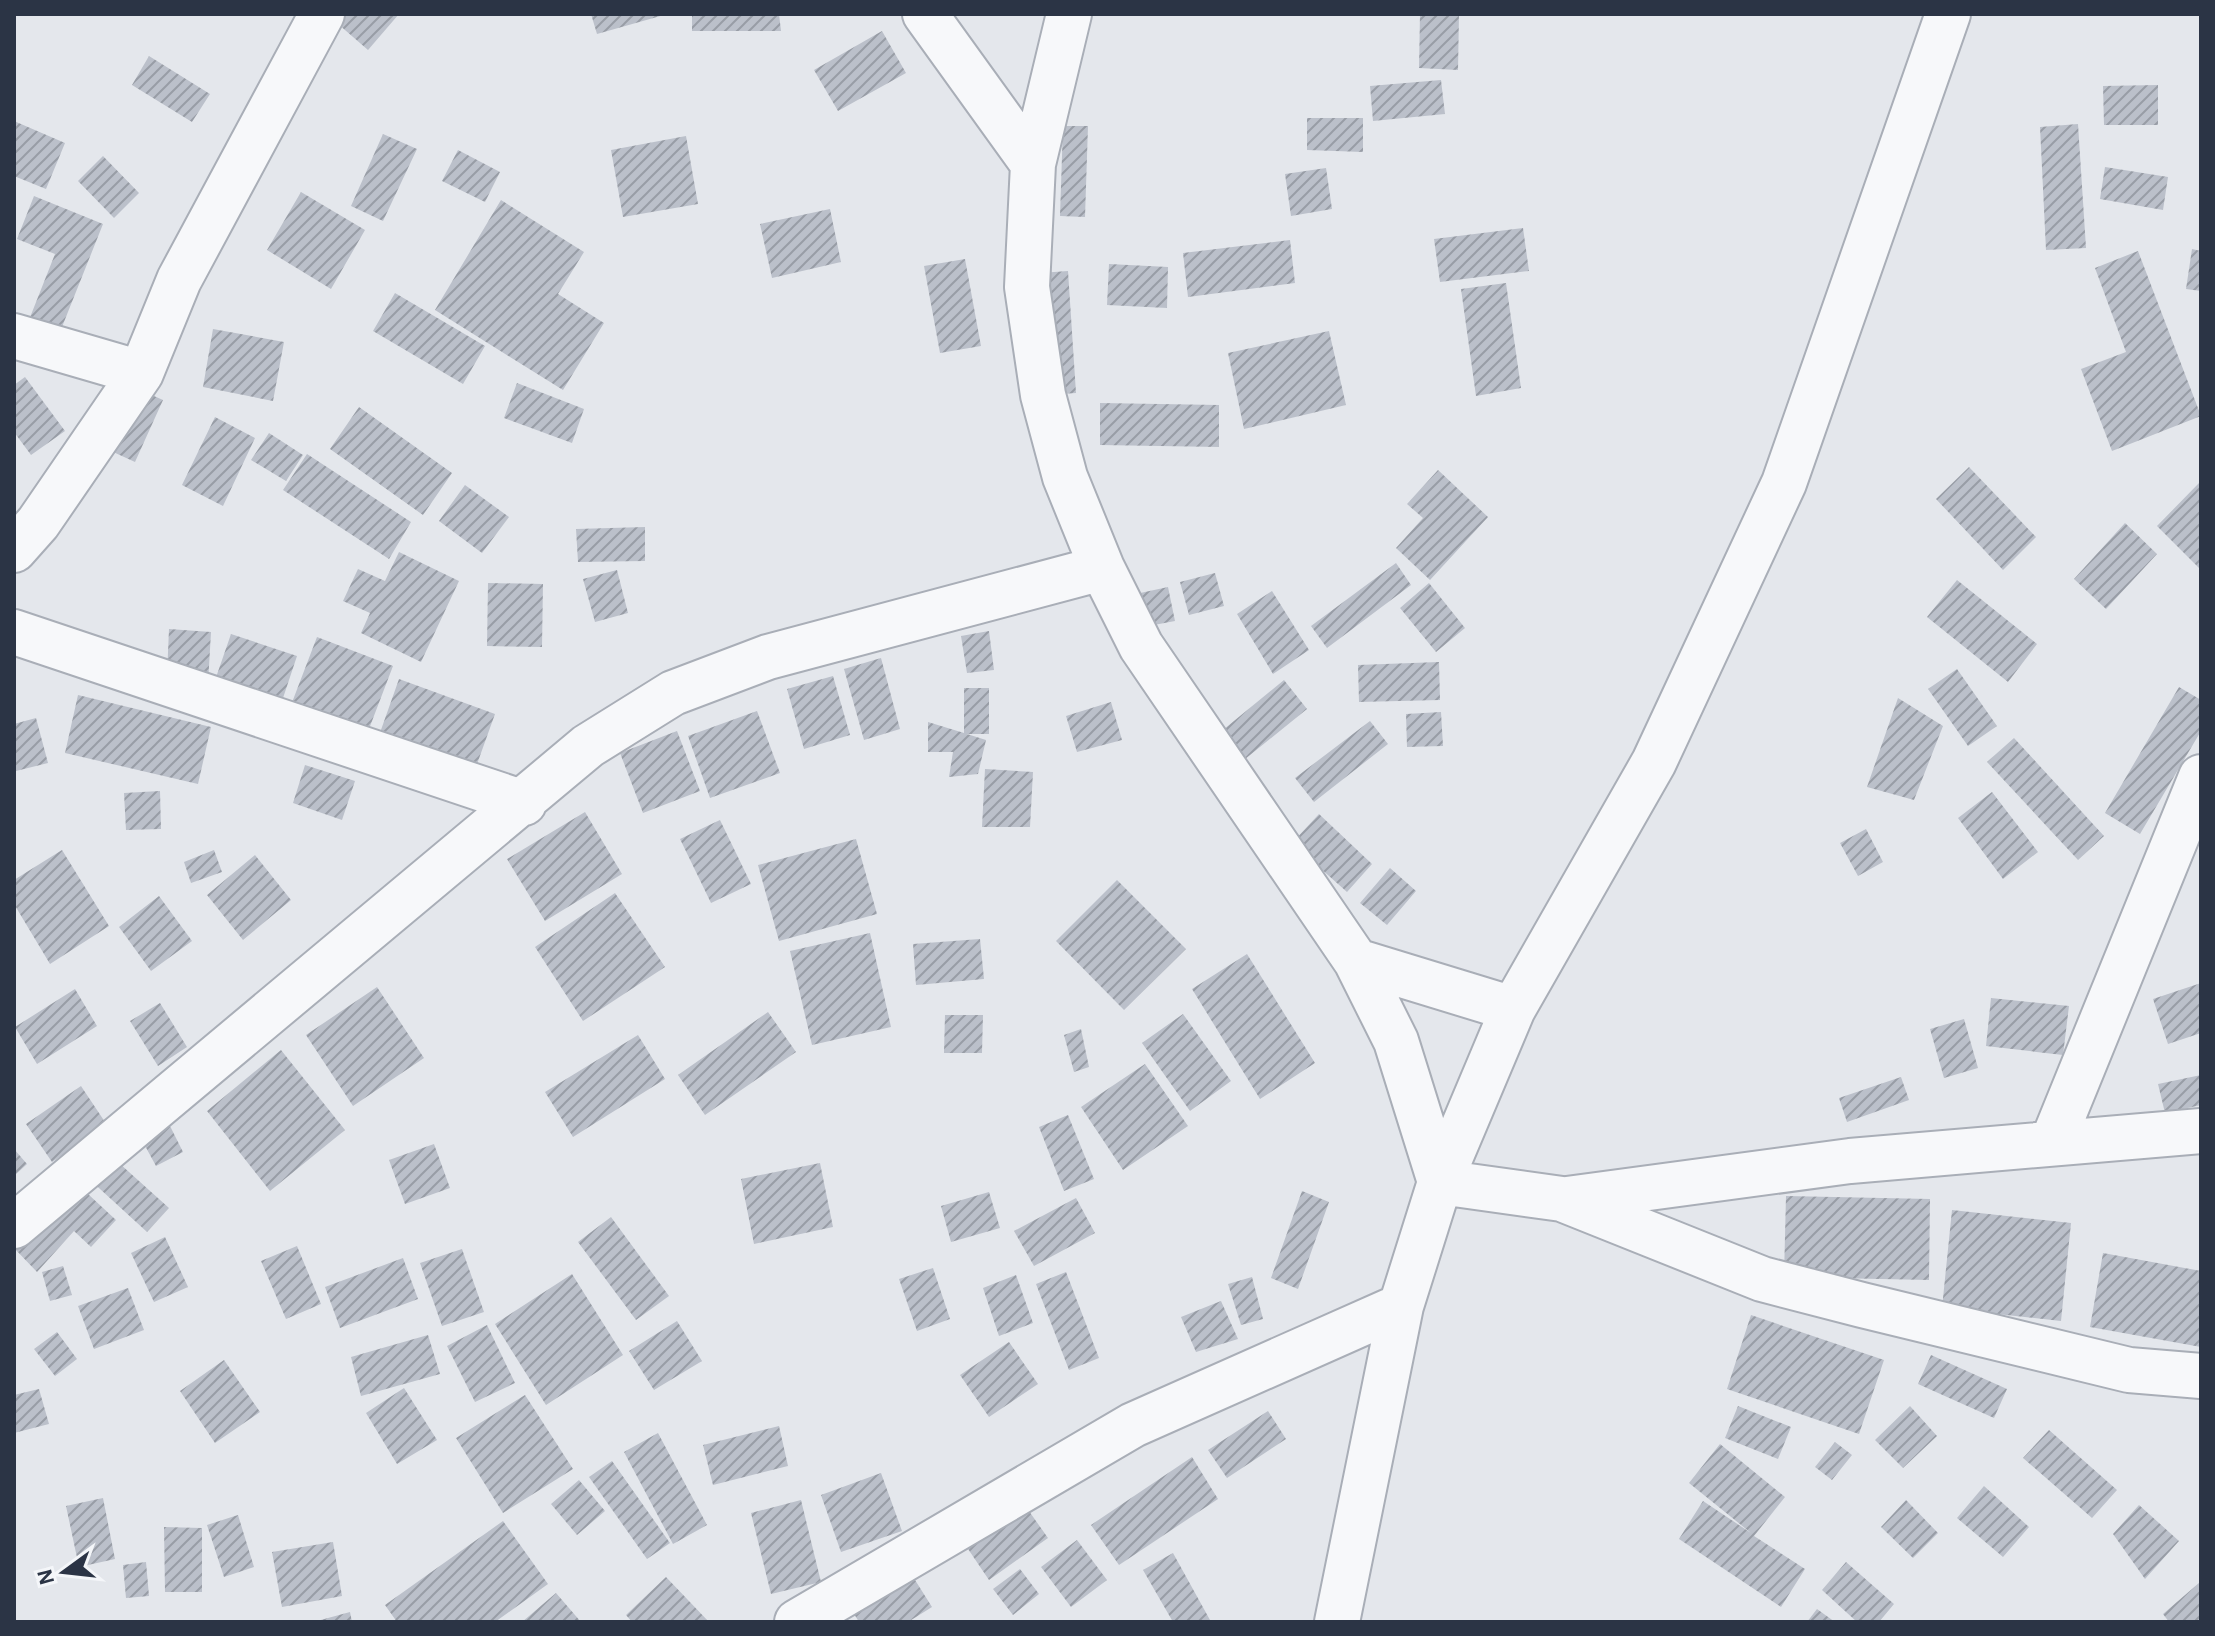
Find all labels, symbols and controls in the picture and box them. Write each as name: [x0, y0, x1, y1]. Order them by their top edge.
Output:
north arrow: [24, 1532, 104, 1612]
text: N: [33, 1567, 58, 1587]

